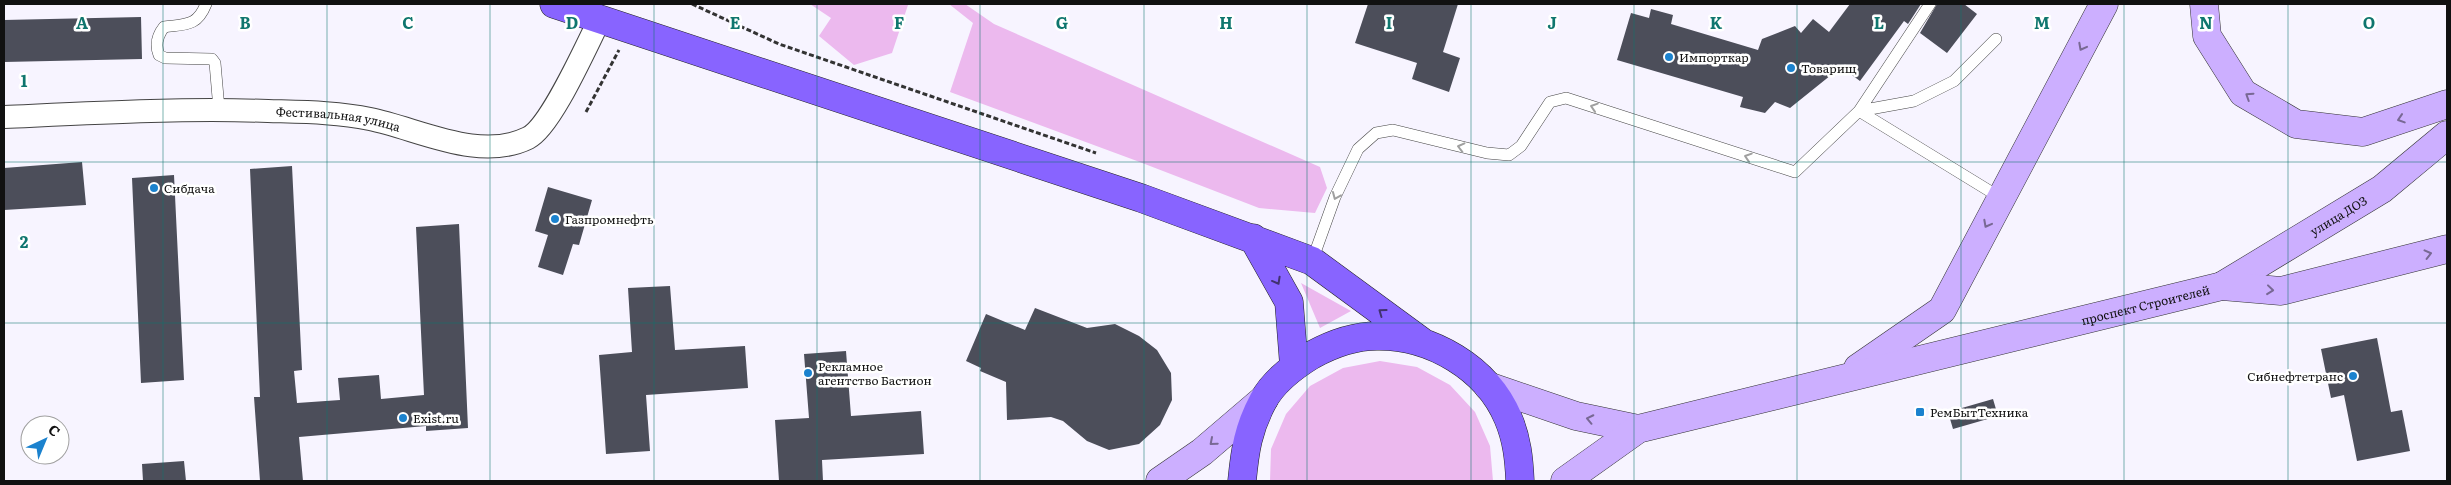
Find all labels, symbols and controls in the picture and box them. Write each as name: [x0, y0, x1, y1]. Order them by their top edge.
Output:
text: A: [76, 10, 88, 34]
text: B: [239, 10, 251, 34]
text: C: [402, 10, 414, 34]
text: D: [566, 10, 578, 34]
text: E: [730, 10, 741, 34]
text: F: [894, 10, 904, 34]
text: G: [1056, 10, 1068, 34]
text: H: [1219, 10, 1233, 34]
text: I: [1386, 10, 1392, 34]
text: J: [1547, 10, 1557, 34]
text: K: [1710, 10, 1723, 34]
text: L: [1874, 10, 1884, 34]
text: M: [2034, 10, 2050, 34]
text: N: [2199, 10, 2213, 34]
text: O: [2363, 10, 2375, 34]
one-way arrow: [2078, 42, 2088, 51]
place label: Импорткар: [1679, 48, 1749, 66]
marker: Импорткар: [1663, 51, 1675, 63]
place label: Товарищ: [1801, 59, 1857, 77]
marker: Товарищ: [1785, 62, 1797, 74]
text: 1: [21, 68, 28, 92]
one-way arrow: [2245, 93, 2255, 102]
street label: Фестивальная улица: [276, 102, 403, 136]
one-way arrow: [1590, 103, 1598, 113]
one-way arrow: [2397, 114, 2406, 124]
one-way arrow: [1456, 142, 1465, 153]
one-way arrow: [1744, 153, 1753, 163]
place label: Сибдача: [164, 179, 215, 197]
marker: Сибдача: [148, 182, 160, 194]
one-way arrow: [1332, 191, 1343, 200]
street label: улица ДОЗ: [2306, 191, 2370, 240]
place label: Газпромнефть: [565, 210, 654, 228]
marker: Газпромнефть: [549, 213, 561, 225]
one-way arrow: [1984, 219, 1994, 228]
text: 2: [20, 229, 29, 253]
one-way arrow: [2423, 249, 2432, 260]
one-way arrow: [1271, 275, 1281, 284]
street label: проспект Строителей: [2079, 280, 2212, 329]
one-way arrow: [2266, 285, 2274, 296]
one-way arrow: [1379, 310, 1388, 318]
place label: Рекламное агентство Бастион: [818, 357, 932, 389]
marker: Рекламное агентство Бастион: [802, 367, 814, 379]
place label: Сибнефтетранс: [2247, 367, 2343, 385]
marker: Сибнефтетранс: [2347, 370, 2359, 382]
place label: РемБытТехника: [1930, 403, 2029, 421]
marker: РемБытТехника: [1914, 406, 1926, 418]
place label: Exist.ru: [413, 409, 459, 427]
marker: Exist.ru: [397, 412, 409, 424]
one-way arrow: [1585, 414, 1594, 425]
north arrow: [20, 415, 70, 465]
text: С: [44, 419, 65, 441]
one-way arrow: [1210, 437, 1219, 446]

